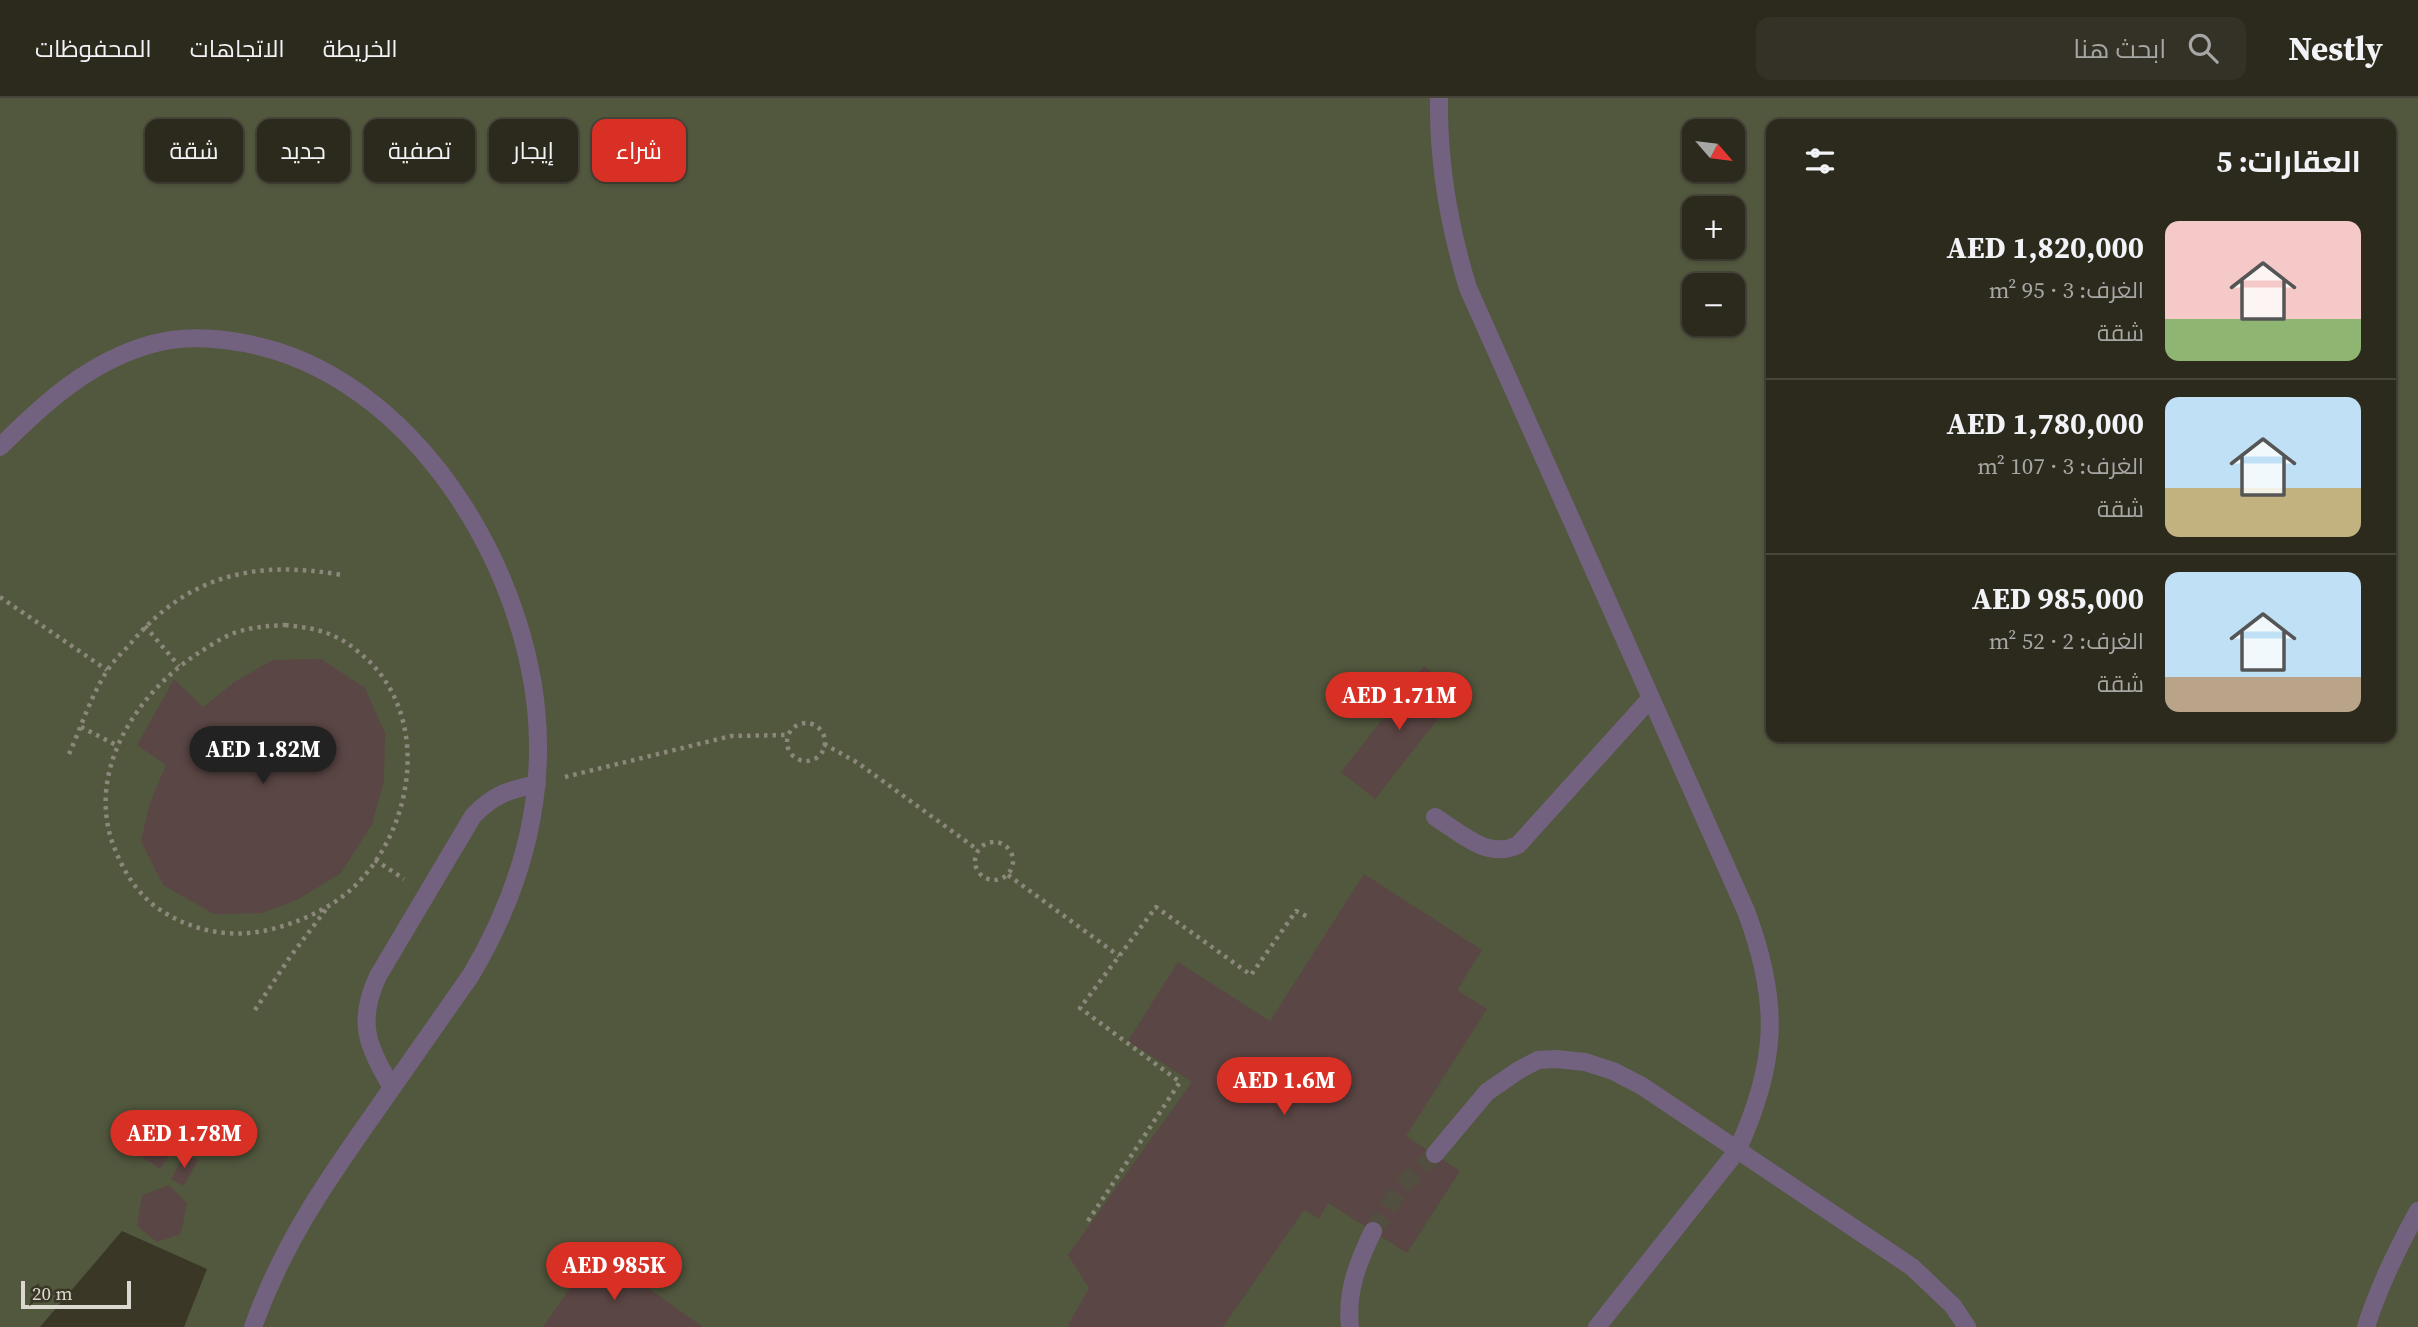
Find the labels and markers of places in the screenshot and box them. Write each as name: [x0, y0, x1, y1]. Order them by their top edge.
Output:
pin: AED 1.71M: [1319, 672, 1479, 732]
pin: AED 1.82M: [183, 726, 343, 786]
pin: AED 1.6M: [1212, 1058, 1356, 1117]
pin: AED 1.78M: [104, 1110, 264, 1170]
pin: AED 985K: [542, 1242, 686, 1302]

